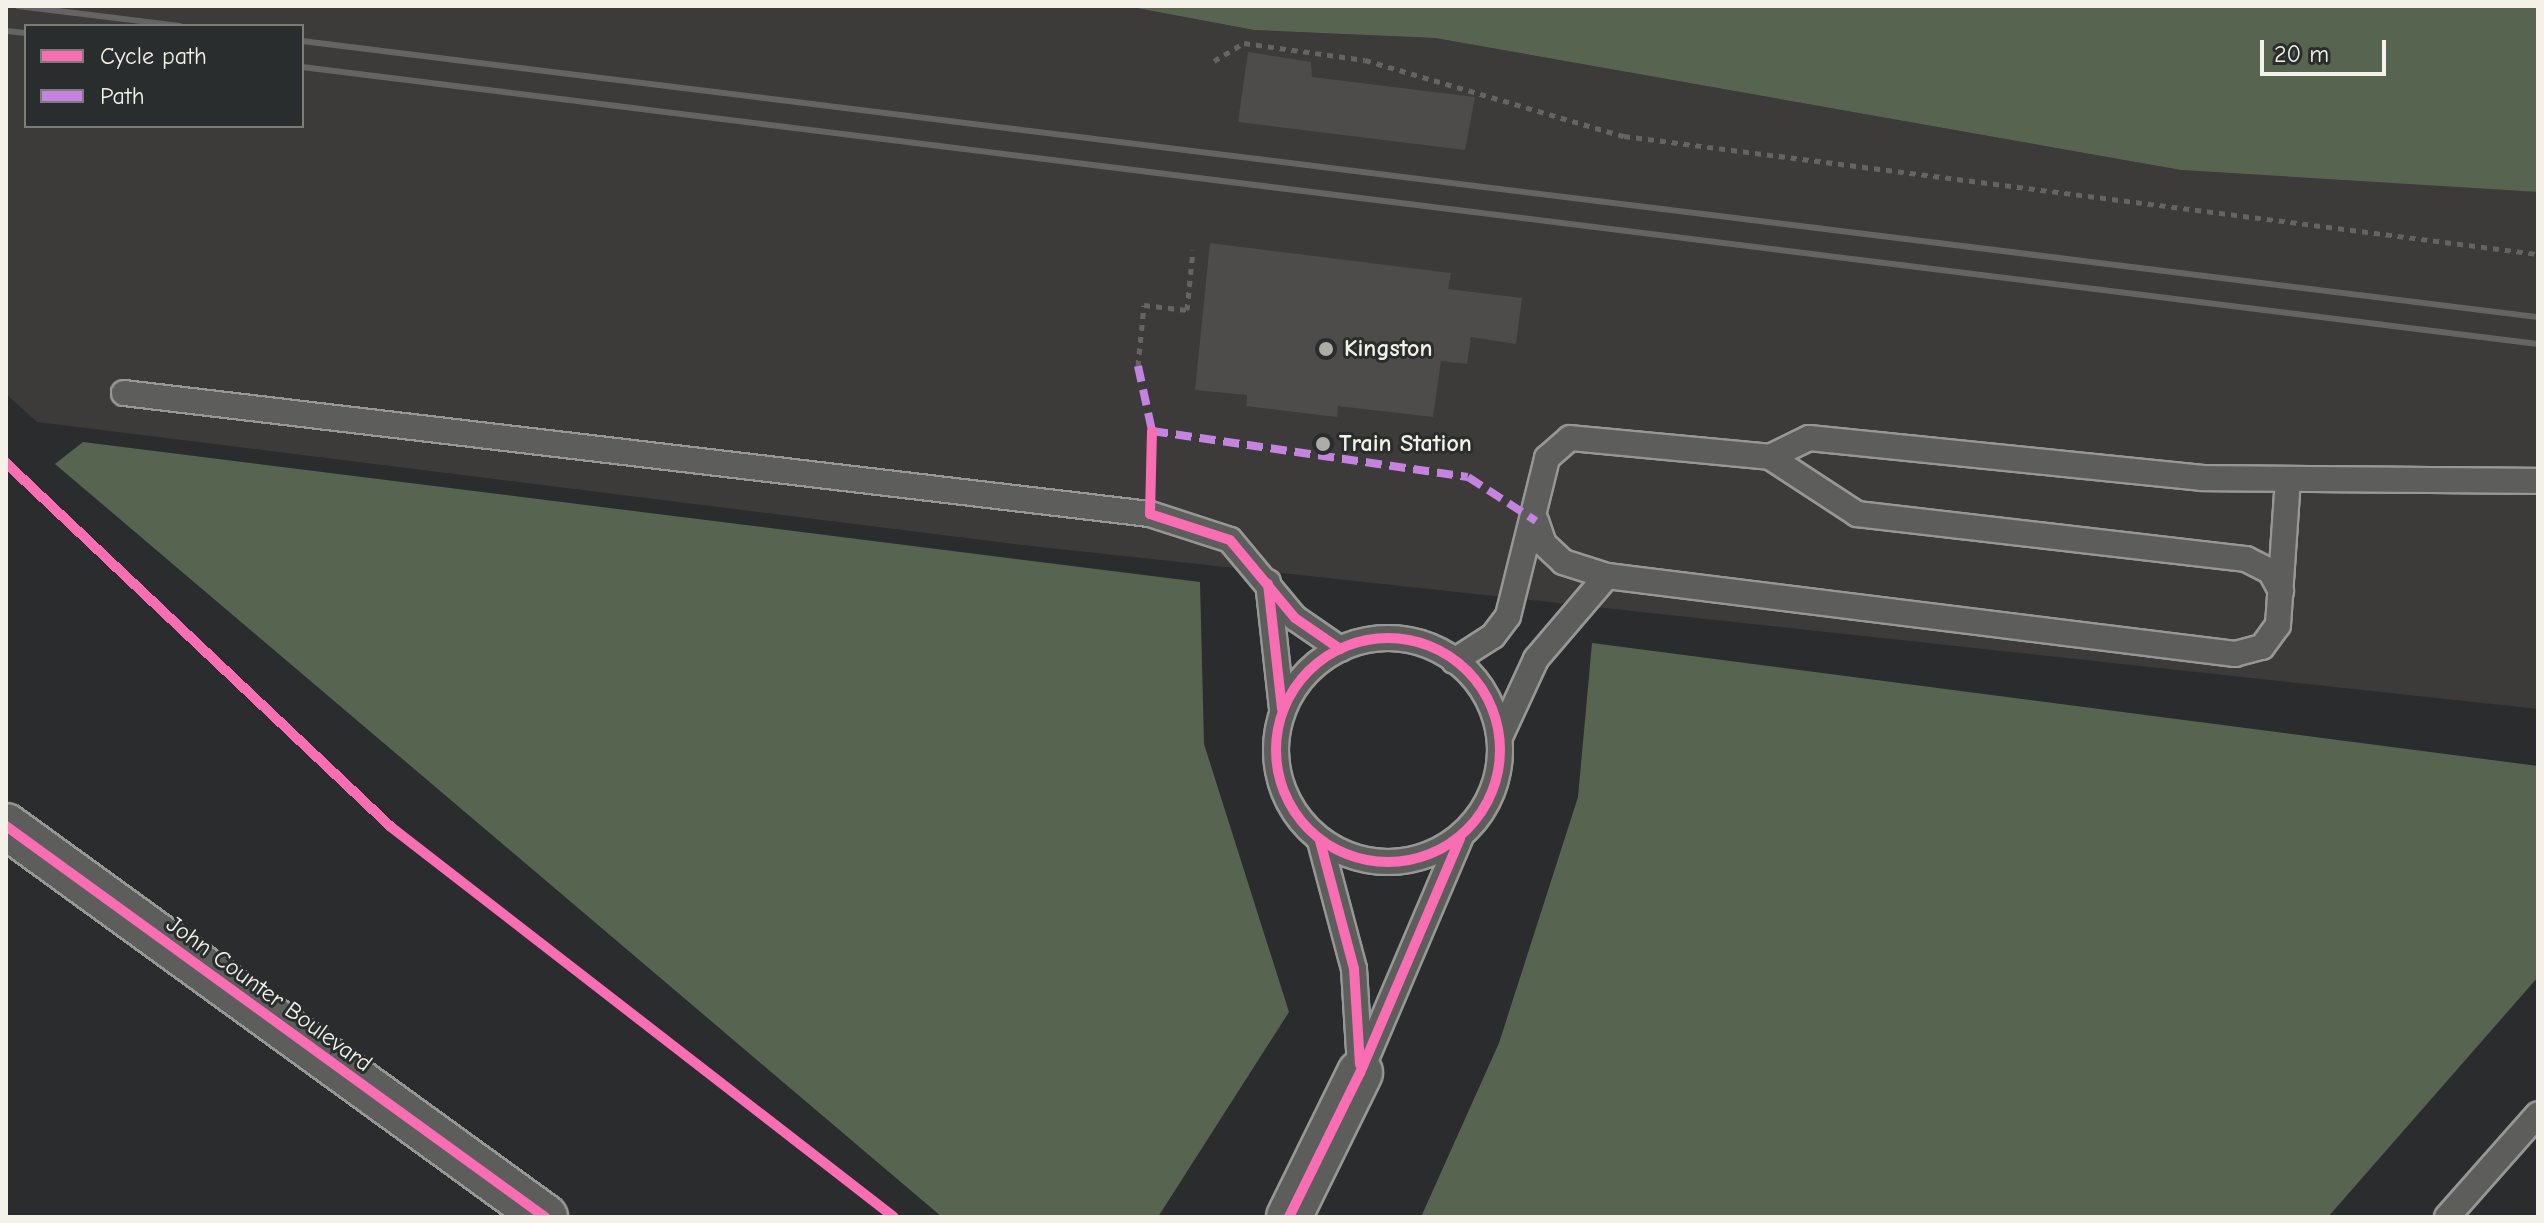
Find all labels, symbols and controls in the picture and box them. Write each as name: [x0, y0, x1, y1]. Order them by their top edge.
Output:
legend: [24, 24, 304, 128]
scale bar: [2264, 24, 2390, 74]
text: 20 m: [2274, 40, 2329, 68]
text: Cycle path: [100, 42, 207, 70]
text: Path: [100, 82, 145, 110]
place label: Kingston: [1344, 335, 1432, 363]
marker: Kingston: [1315, 338, 1337, 360]
place label: Train Station: [1339, 430, 1472, 458]
marker: Train Station: [1314, 435, 1332, 453]
street label: John Counter Boulevard: [161, 910, 377, 1078]

